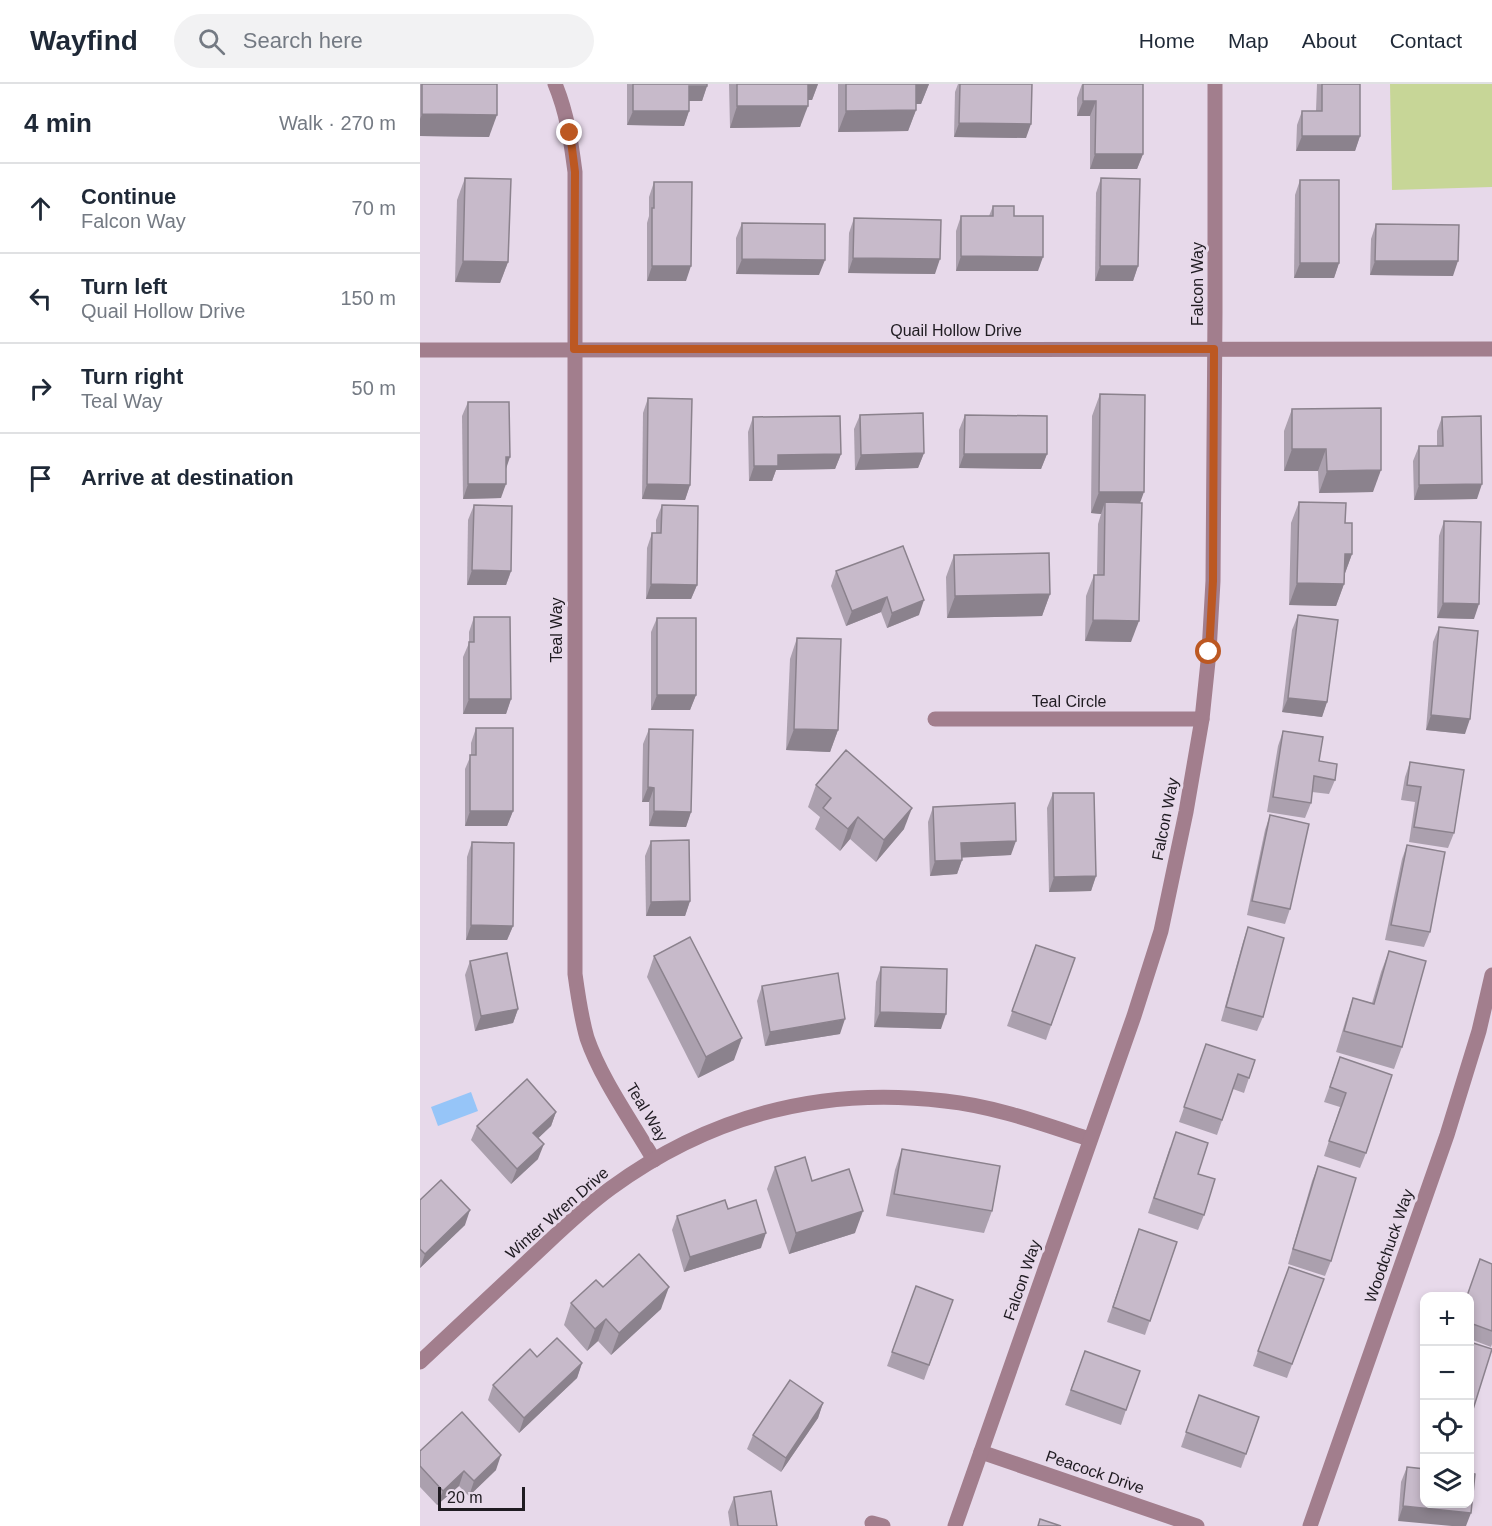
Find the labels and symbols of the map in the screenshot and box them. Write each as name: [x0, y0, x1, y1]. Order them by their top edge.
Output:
route end: [556, 119, 582, 145]
street label: Falcon Way: [1189, 242, 1206, 326]
street label: Quail Hollow Drive: [890, 322, 1022, 339]
street label: Teal Way: [548, 597, 565, 663]
route start: [1195, 638, 1221, 664]
street label: Teal Circle: [1032, 693, 1106, 710]
street label: Falcon Way: [1149, 776, 1181, 862]
street label: Teal Way: [623, 1080, 671, 1144]
street label: Winter Wren Drive: [502, 1164, 612, 1262]
street label: Woodchuck Way: [1362, 1187, 1416, 1305]
street label: Falcon Way: [1000, 1238, 1044, 1322]
street label: Peacock Drive: [1043, 1447, 1147, 1497]
scale bar: [438, 1484, 525, 1512]

